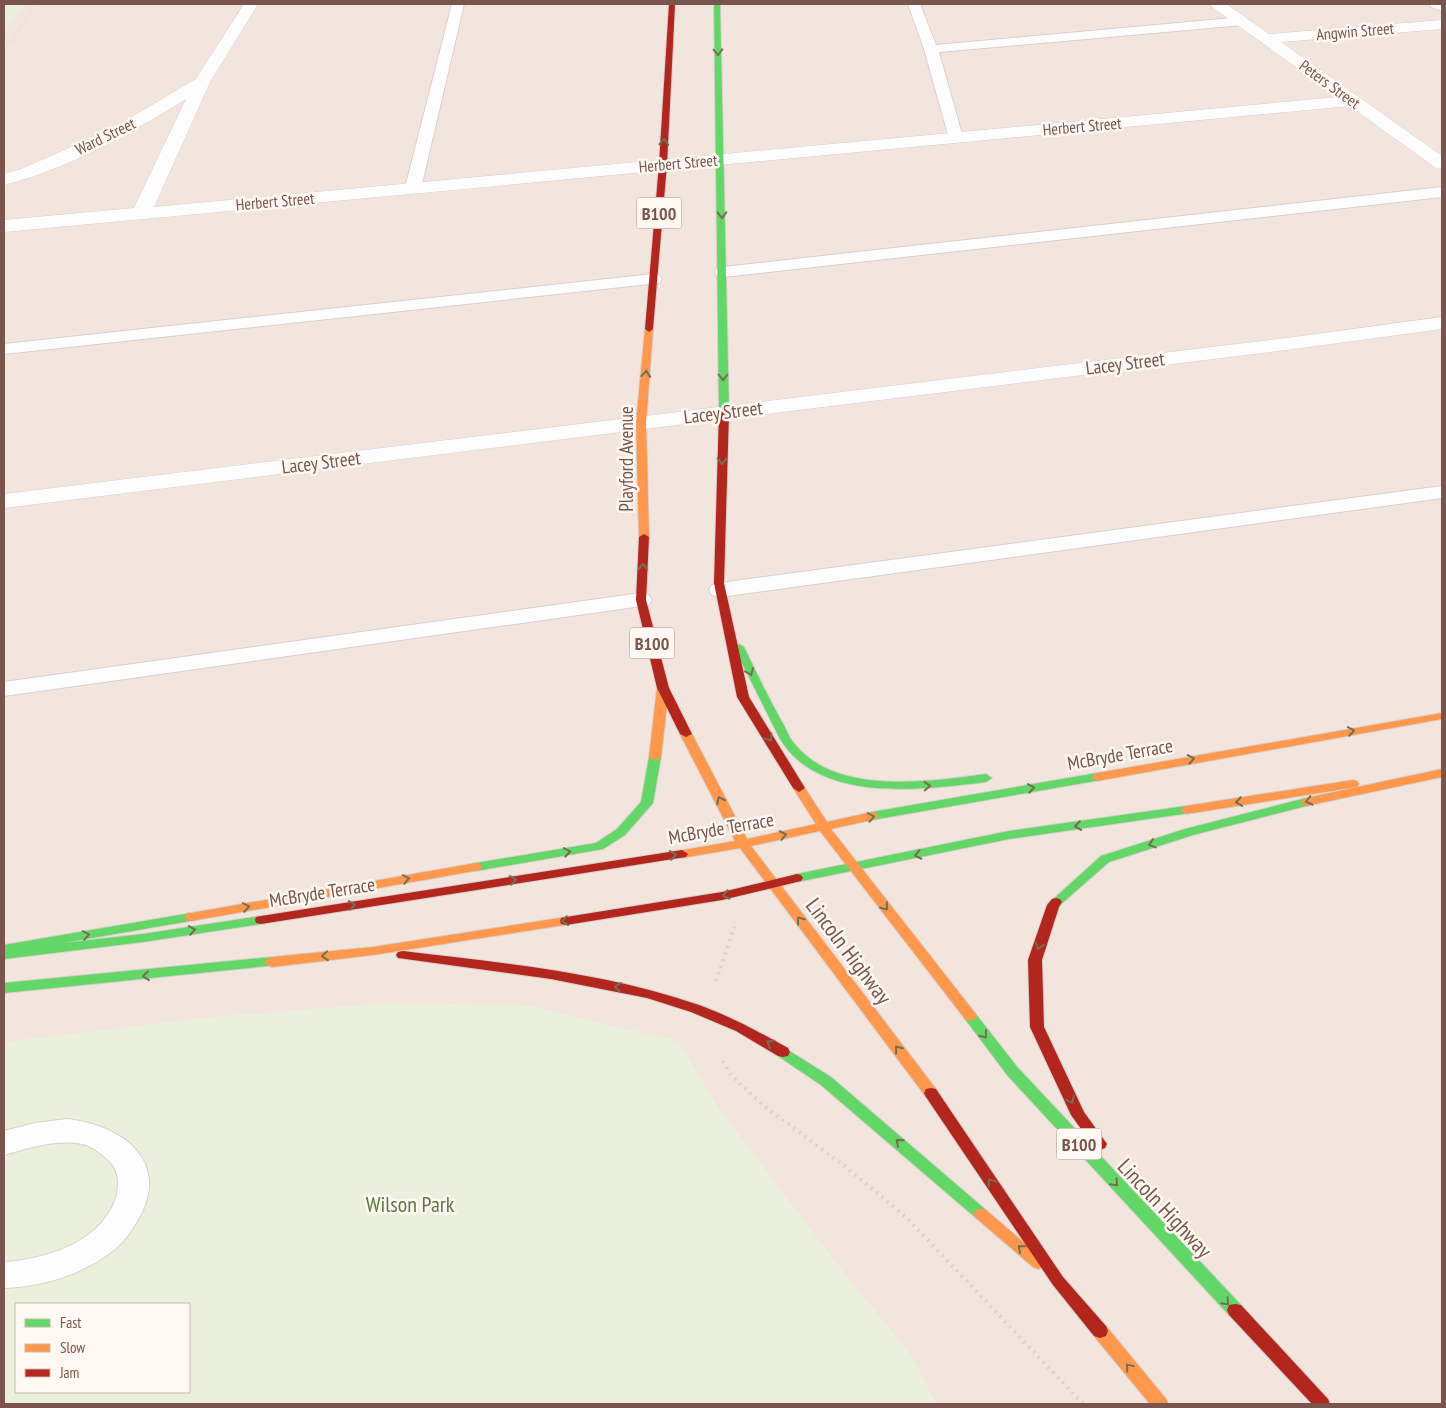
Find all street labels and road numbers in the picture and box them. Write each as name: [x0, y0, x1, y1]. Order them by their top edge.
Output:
street label: Angwin Street: [1315, 18, 1395, 44]
street label: Peters Street: [1296, 55, 1365, 113]
street label: Ward Street: [72, 113, 139, 159]
street label: Herbert Street: [1042, 113, 1123, 139]
street label: Herbert Street: [638, 150, 719, 176]
street label: Herbert Street: [235, 188, 316, 214]
road number: B100: [636, 198, 682, 228]
street label: Lacey Street: [1084, 346, 1167, 380]
street label: Lacey Street: [682, 395, 765, 429]
street label: Playford Avenue: [614, 406, 638, 512]
street label: Lacey Street: [280, 445, 363, 479]
road number: B100: [630, 628, 674, 658]
street label: McBryde Terrace: [1065, 733, 1175, 775]
street label: McBryde Terrace: [666, 807, 776, 849]
street label: McBryde Terrace: [268, 872, 377, 912]
street label: Lincoln Highway: [800, 892, 898, 1010]
road number: B100: [1056, 1128, 1102, 1160]
street label: Lincoln Highway: [1112, 1152, 1219, 1264]

